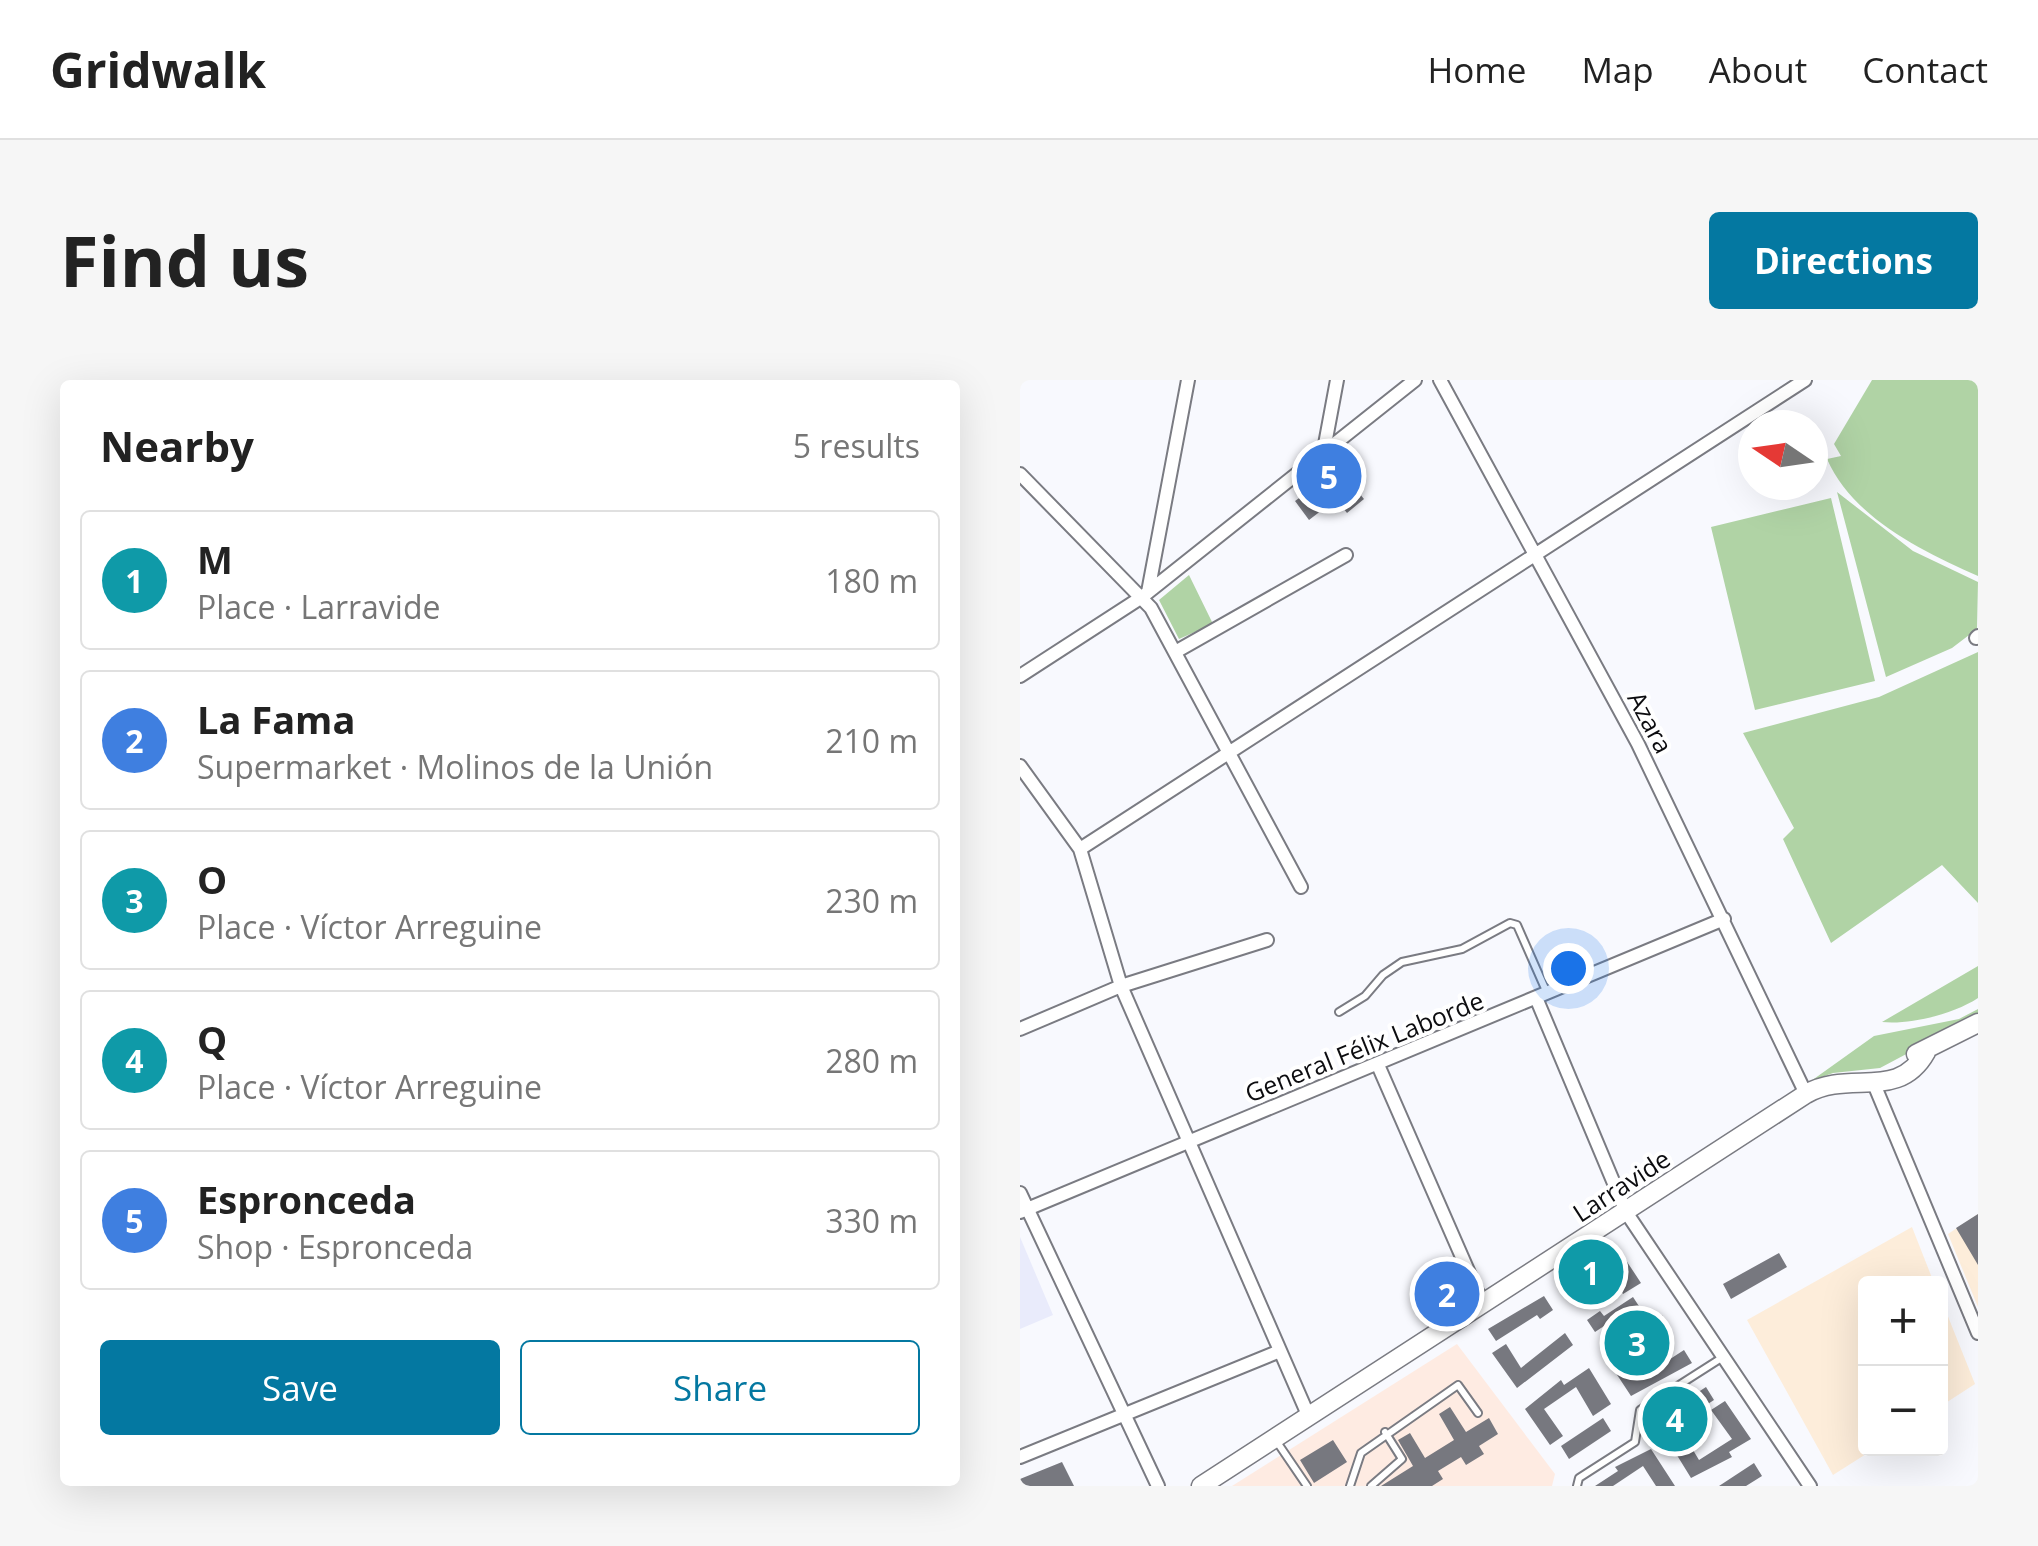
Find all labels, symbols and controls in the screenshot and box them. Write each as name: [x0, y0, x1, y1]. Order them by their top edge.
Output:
text: Gridwalk: [50, 37, 266, 102]
text: Home: [1427, 46, 1526, 93]
text: Map: [1581, 46, 1654, 93]
text: About: [1709, 46, 1807, 93]
text: Contact: [1862, 46, 1988, 93]
text: Find us: [60, 212, 309, 308]
button: Directions: [1709, 212, 1978, 309]
north arrow: [1738, 410, 1828, 500]
text: Nearby: [100, 417, 254, 474]
text: 5 results: [793, 424, 920, 467]
pin: 5: [1296, 438, 1362, 514]
text: M: [197, 533, 233, 585]
text: 1: [125, 559, 144, 602]
text: 180 m: [825, 559, 918, 602]
text: Place · Larravide: [197, 585, 440, 628]
street label: Azara: [1621, 685, 1681, 759]
text: La Fama: [197, 693, 355, 745]
text: 2: [125, 719, 144, 762]
text: 210 m: [825, 719, 918, 762]
text: Supermarket · Molinos de la Unión: [197, 745, 713, 788]
text: O: [197, 853, 227, 905]
text: 3: [125, 879, 144, 922]
text: 230 m: [825, 879, 918, 922]
text: Place · Víctor Arreguine: [197, 905, 542, 948]
your location: [1543, 943, 1594, 994]
street label: General Félix Laborde: [1240, 983, 1488, 1109]
text: Q: [197, 1013, 227, 1065]
text: 4: [125, 1039, 144, 1082]
text: 280 m: [825, 1039, 918, 1082]
text: Place · Víctor Arreguine: [197, 1065, 542, 1108]
street label: Larravide: [1566, 1141, 1676, 1229]
text: Espronceda: [197, 1173, 416, 1225]
text: 5: [125, 1199, 144, 1242]
text: 330 m: [825, 1199, 918, 1242]
text: Shop · Espronceda: [197, 1225, 473, 1268]
pin: 1: [1558, 1234, 1624, 1310]
pin: 2: [1414, 1256, 1480, 1332]
map controls: [1858, 1276, 1948, 1456]
button: +: [1858, 1276, 1948, 1366]
pin: 3: [1604, 1306, 1670, 1380]
button: Save: [100, 1340, 500, 1435]
button: Share: [520, 1340, 920, 1435]
button: −: [1858, 1366, 1948, 1456]
pin: 4: [1642, 1382, 1708, 1456]

